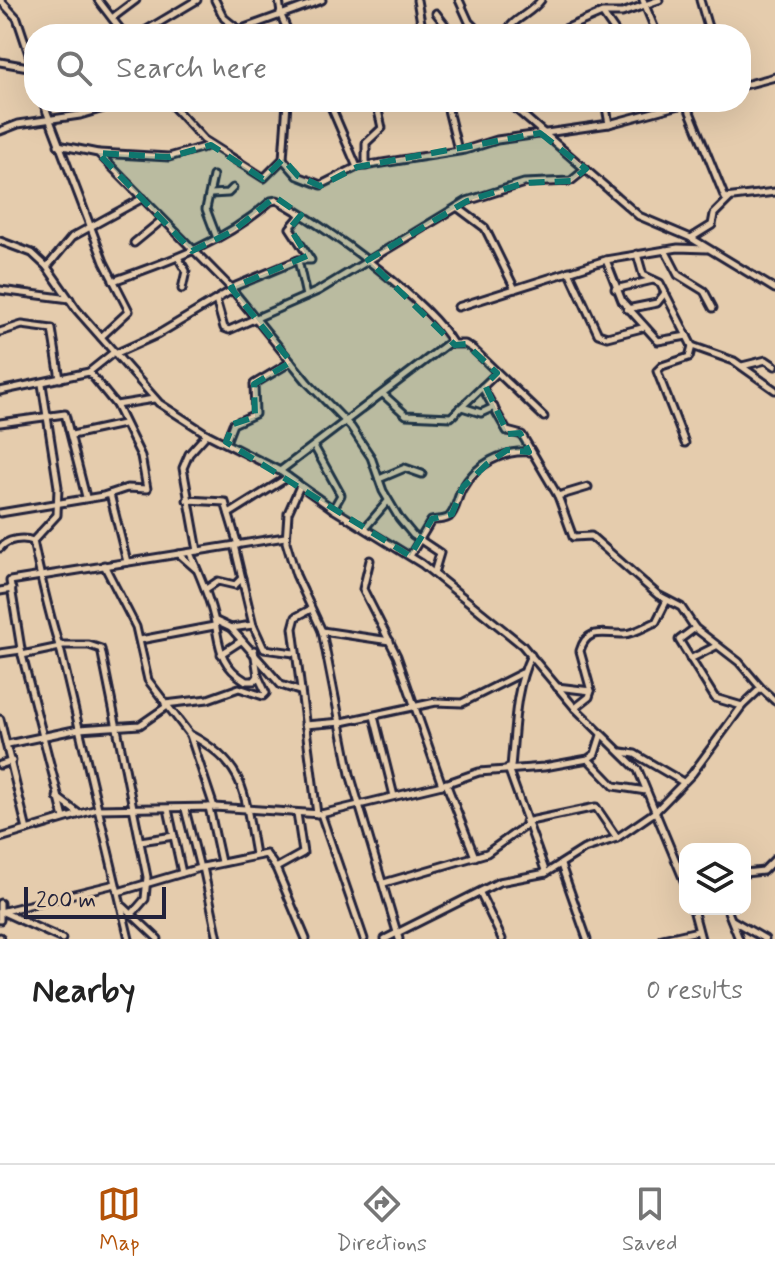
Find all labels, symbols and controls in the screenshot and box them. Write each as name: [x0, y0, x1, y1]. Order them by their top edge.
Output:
search box: [24, 24, 751, 112]
icon: search: [52, 46, 96, 90]
text: Search here: [116, 49, 267, 88]
map controls: [679, 843, 751, 915]
button: layers: [679, 843, 751, 915]
scale bar: [24, 883, 166, 919]
text: 200 m: [36, 887, 96, 915]
text: Nearby: [32, 969, 136, 1014]
text: 0 results: [646, 974, 743, 1008]
tab: Map: [97, 1182, 141, 1258]
tab: Directions: [336, 1182, 427, 1258]
tab: Saved: [622, 1182, 677, 1258]

